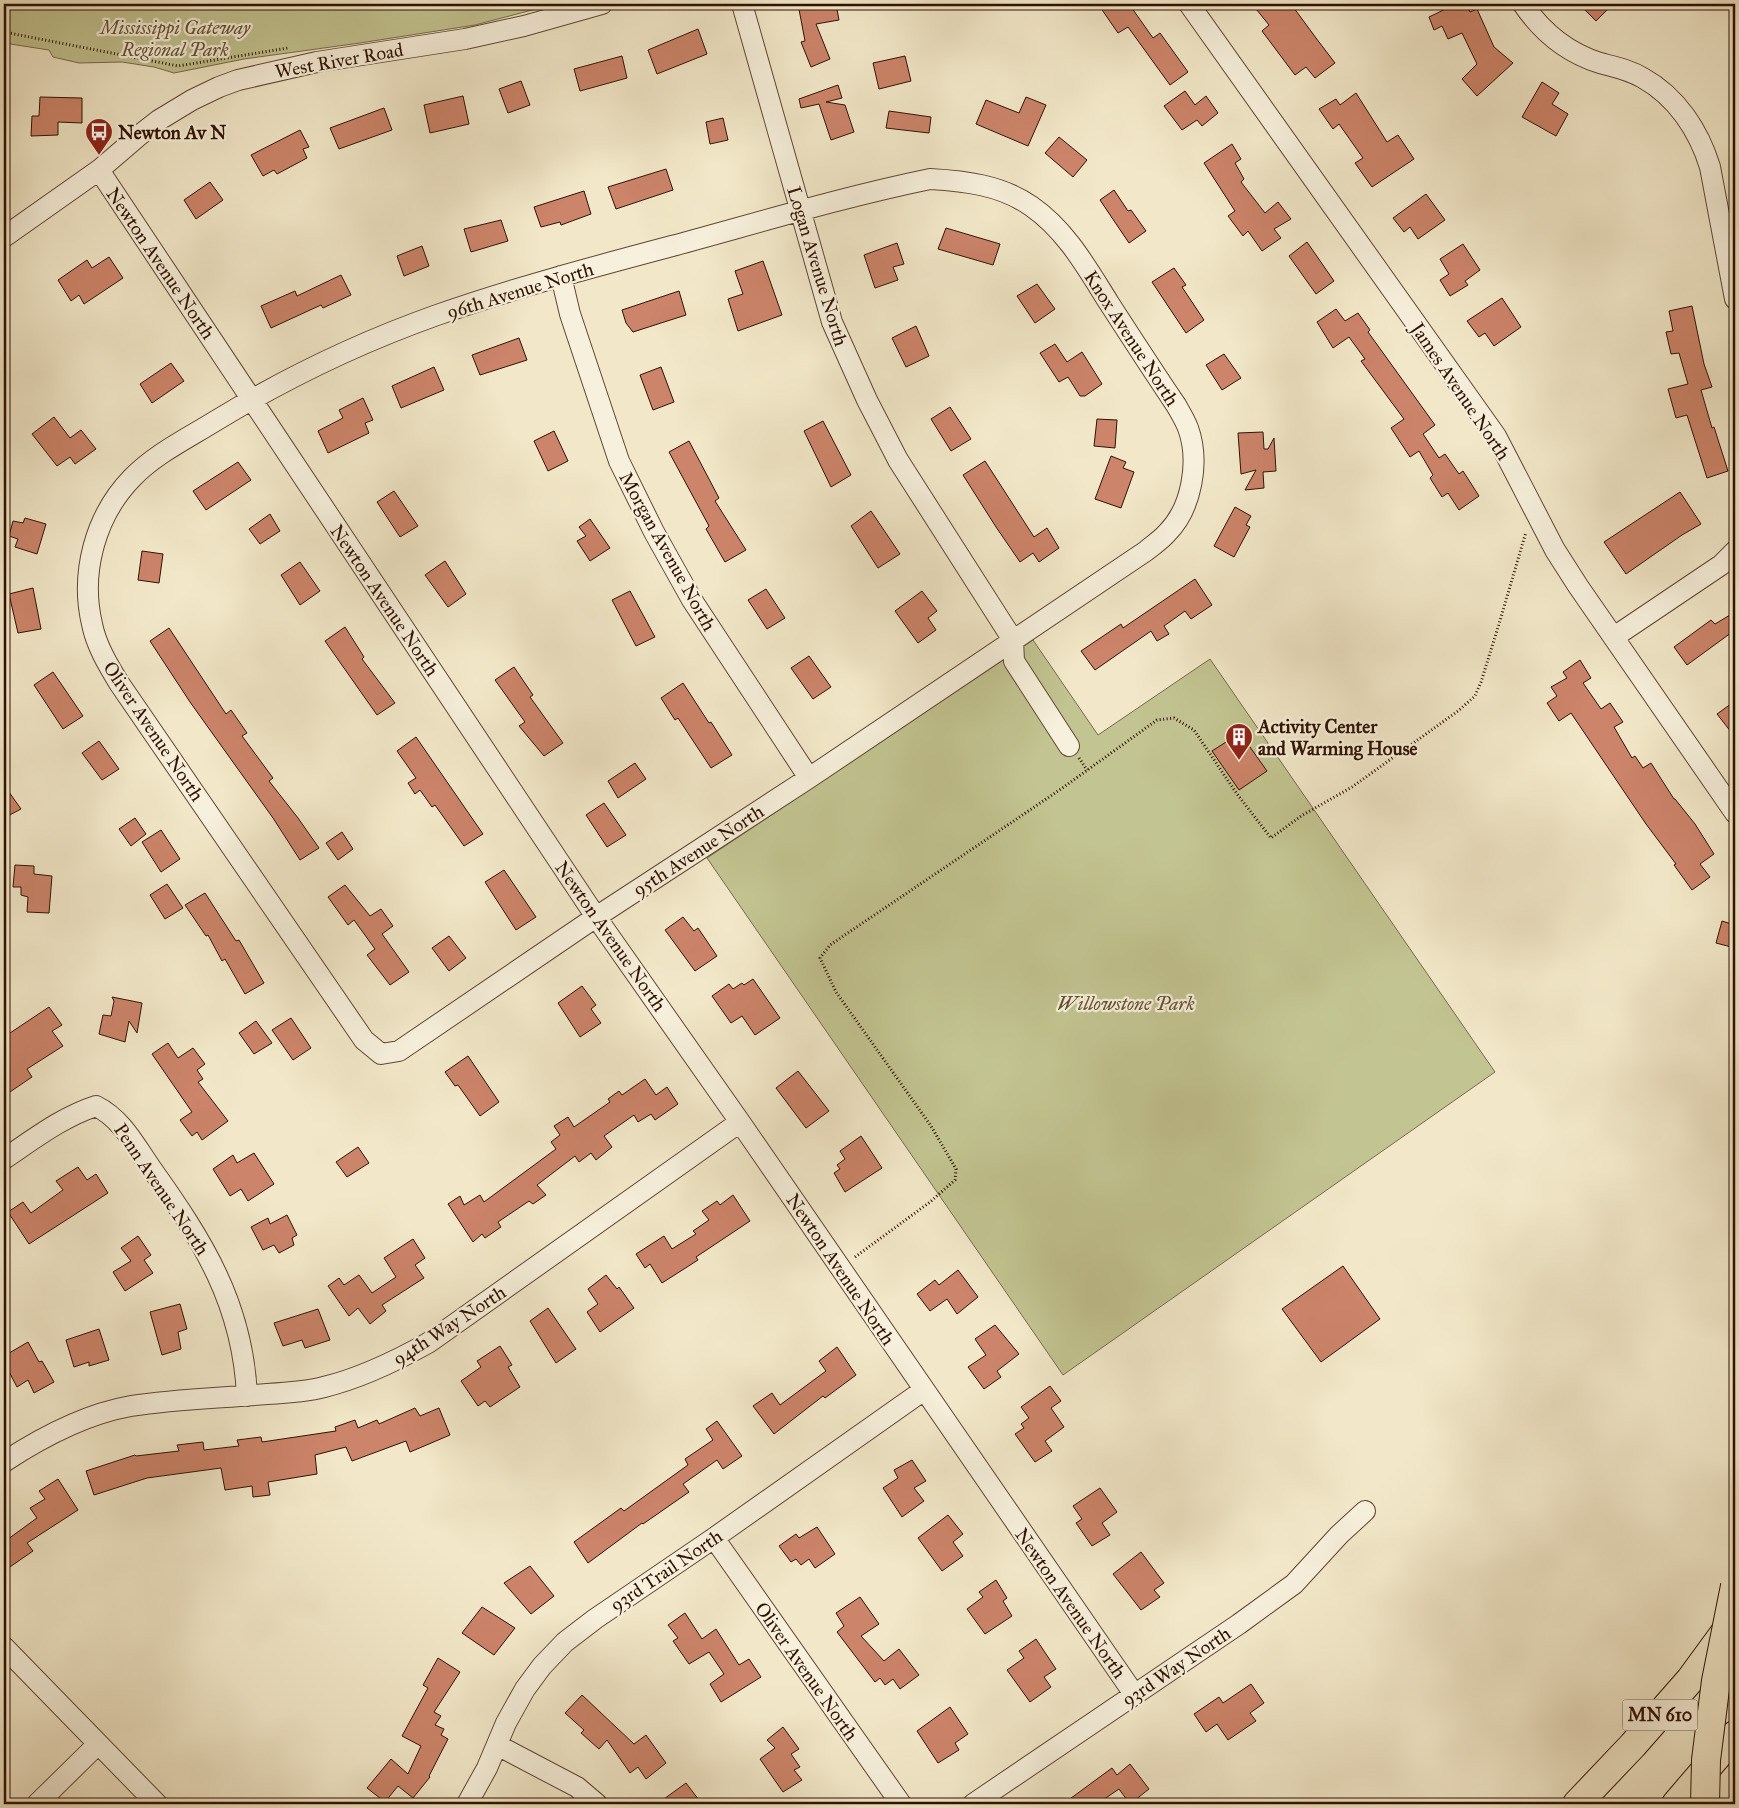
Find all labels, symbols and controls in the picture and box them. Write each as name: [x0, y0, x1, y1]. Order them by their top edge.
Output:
park label: Mississippi Gateway Regional Park: [98, 16, 251, 61]
street label: West River Road: [273, 38, 405, 83]
bus stop icon: Newton Av N: [84, 117, 114, 156]
place label: Newton Av N: [118, 121, 226, 144]
street label: Newton Avenue North: [101, 183, 220, 344]
street label: Logan Avenue North: [781, 183, 853, 350]
street label: 96th Avenue North: [444, 257, 597, 324]
street label: Knox Avenue North: [1079, 266, 1184, 411]
street label: James Avenue North: [1404, 316, 1515, 465]
street label: Morgan Avenue North: [613, 468, 721, 636]
street label: Newton Avenue North: [325, 520, 444, 681]
street label: Oliver Avenue North: [98, 657, 209, 806]
place label: Activity Center and Warming House: [1256, 715, 1418, 761]
building icon: Activity Center and Warming House: [1224, 722, 1254, 761]
street label: 95th Avenue North: [629, 799, 768, 901]
street label: Newton Avenue North: [550, 857, 671, 1016]
park label: Willowstone Park: [1057, 992, 1195, 1015]
street label: Penn Avenue North: [109, 1119, 214, 1260]
street label: Newton Avenue North: [781, 1189, 900, 1350]
street label: 94th Way North: [389, 1280, 510, 1370]
street label: 93rd Trail North: [606, 1524, 727, 1616]
street label: Newton Avenue North: [1010, 1524, 1131, 1683]
street label: Oliver Avenue North: [750, 1598, 863, 1745]
street label: 93rd Way North: [1118, 1621, 1235, 1711]
road number: MN 610: [1622, 1700, 1698, 1730]

